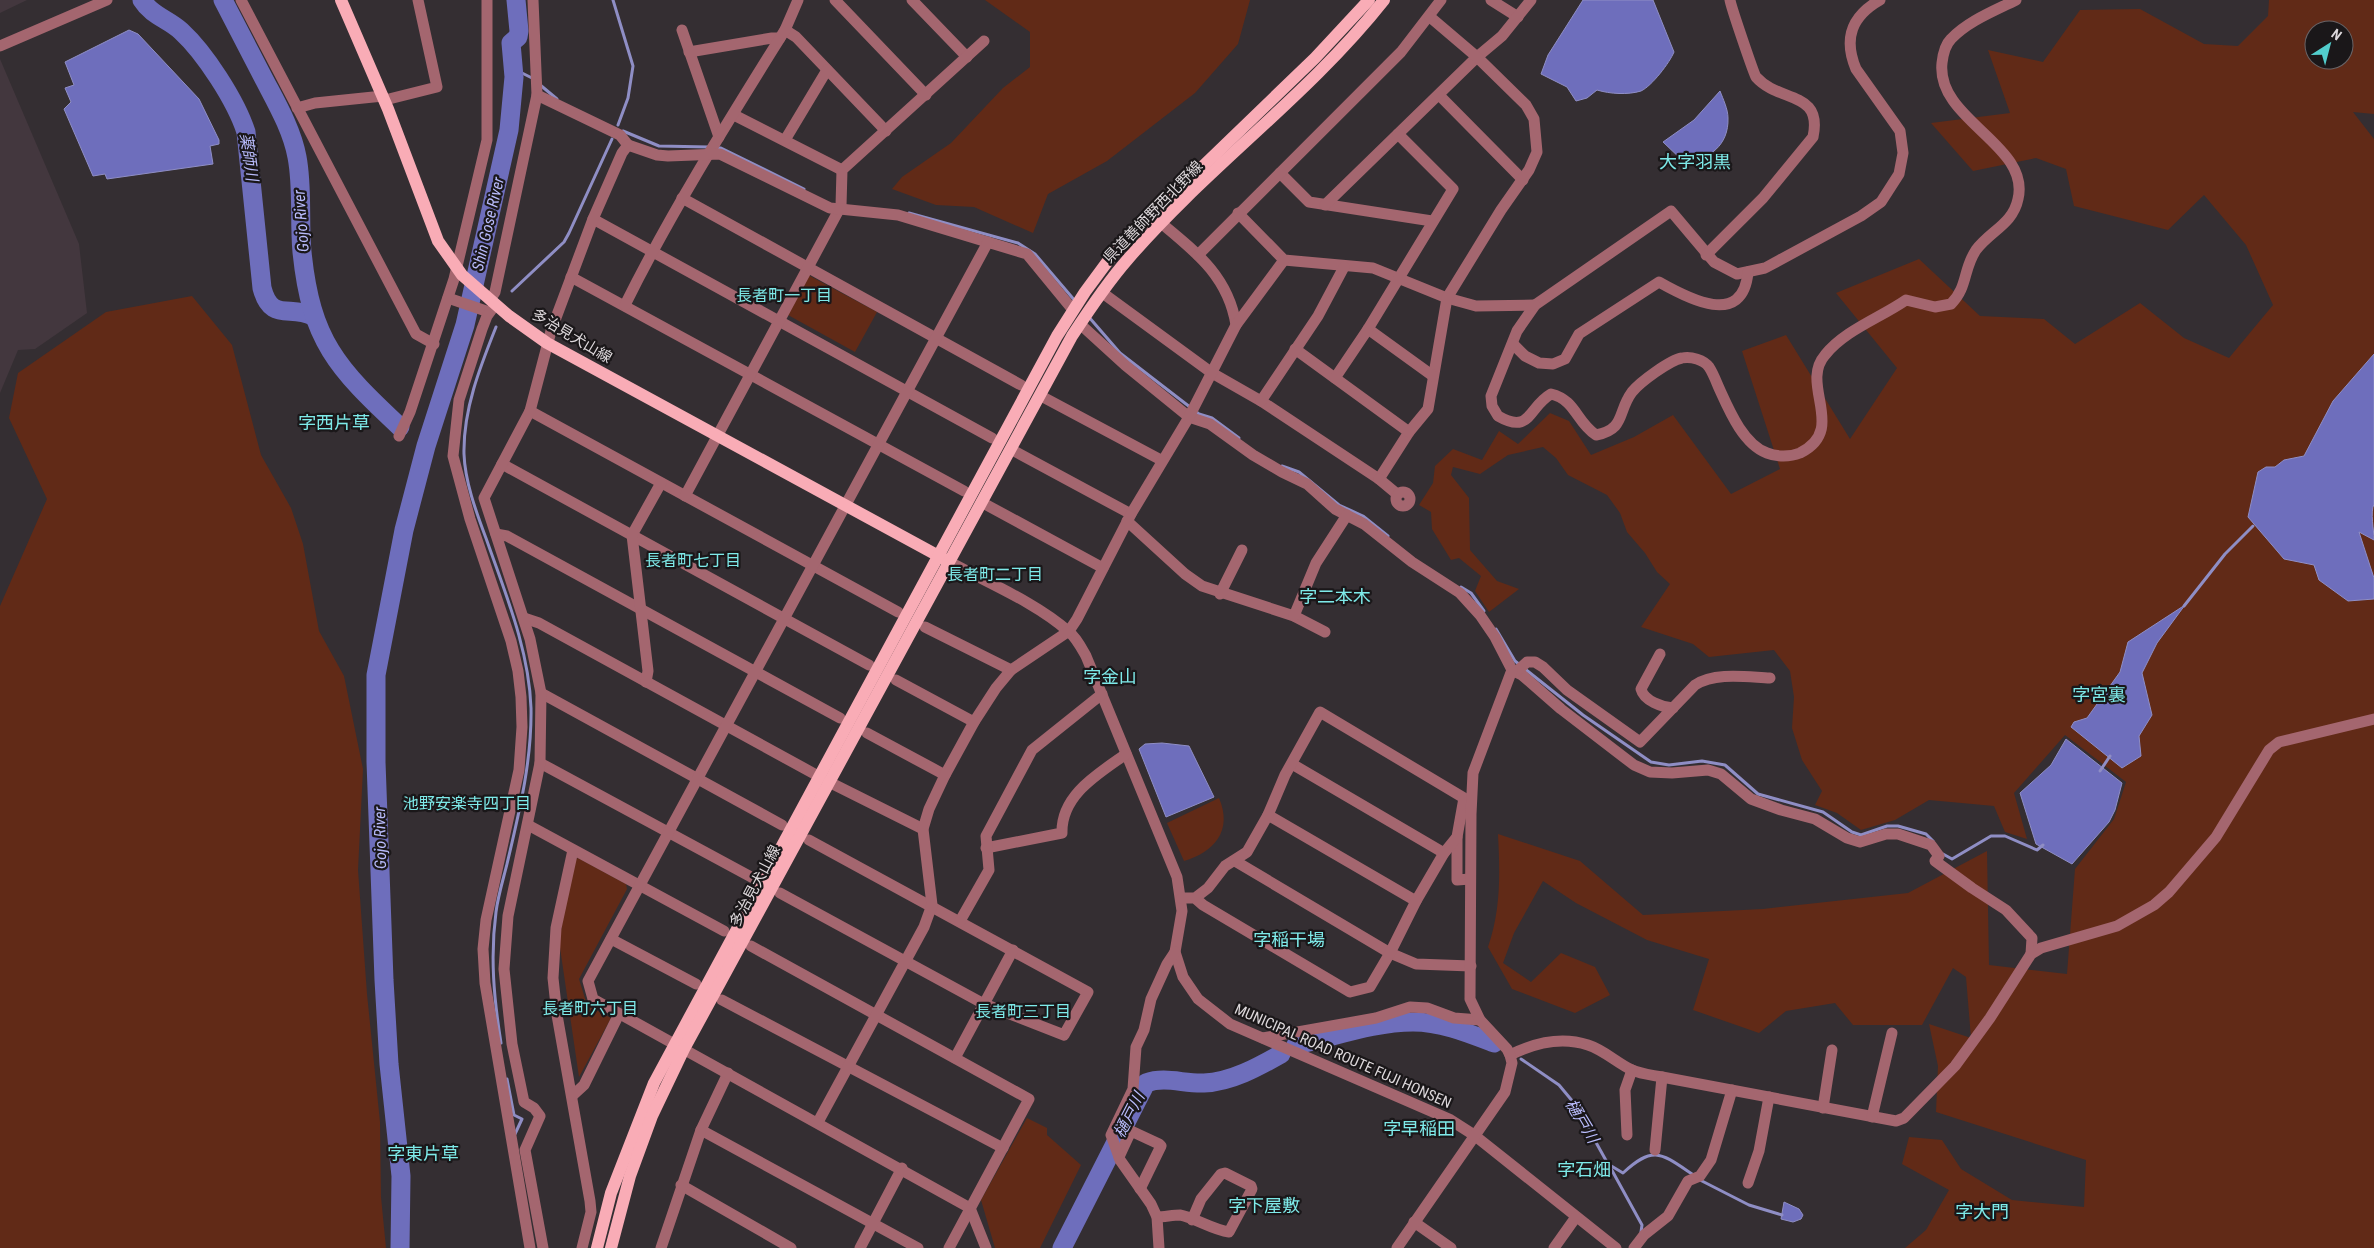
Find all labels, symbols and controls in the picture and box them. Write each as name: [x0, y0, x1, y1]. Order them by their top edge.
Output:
north arrow: [2304, 20, 2354, 70]
text: N: [2328, 25, 2345, 43]
water label: 薬師川: [236, 132, 262, 184]
district label: 大字羽黒: [1659, 151, 1731, 172]
street label: 県道善師野西北野線: [1100, 157, 1206, 267]
water label: Shin Gose River: [468, 174, 508, 273]
water label: Gojo River: [289, 188, 313, 253]
district label: 長者町一丁目: [736, 286, 832, 305]
street label: 多治見犬山線: [529, 305, 615, 367]
district label: 字西片草: [298, 412, 370, 433]
district label: 長者町七丁目: [645, 551, 741, 570]
district label: 長者町二丁目: [947, 565, 1043, 584]
district label: 字二本木: [1299, 586, 1371, 607]
district label: 字金山: [1083, 666, 1137, 687]
district label: 字宮裏: [2072, 684, 2126, 705]
district label: 池野安楽寺四丁目: [403, 794, 531, 813]
water label: Gojo River: [370, 805, 390, 869]
street label: 多治見犬山線: [726, 842, 784, 930]
district label: 字稲干場: [1253, 929, 1325, 950]
district label: 長者町六丁目: [542, 999, 638, 1018]
street label: MUNICIPAL ROAD ROUTE FUJI HONSEN: [1232, 1000, 1454, 1112]
district label: 長者町三丁目: [975, 1002, 1071, 1021]
water label: 樋戸川: [1110, 1088, 1149, 1141]
water label: 樋戸川: [1561, 1096, 1604, 1148]
district label: 字早稲田: [1383, 1118, 1455, 1139]
district label: 字東片草: [387, 1143, 459, 1164]
district label: 字石畑: [1557, 1159, 1611, 1180]
district label: 字下屋敷: [1228, 1195, 1300, 1216]
district label: 字大門: [1955, 1201, 2009, 1222]

